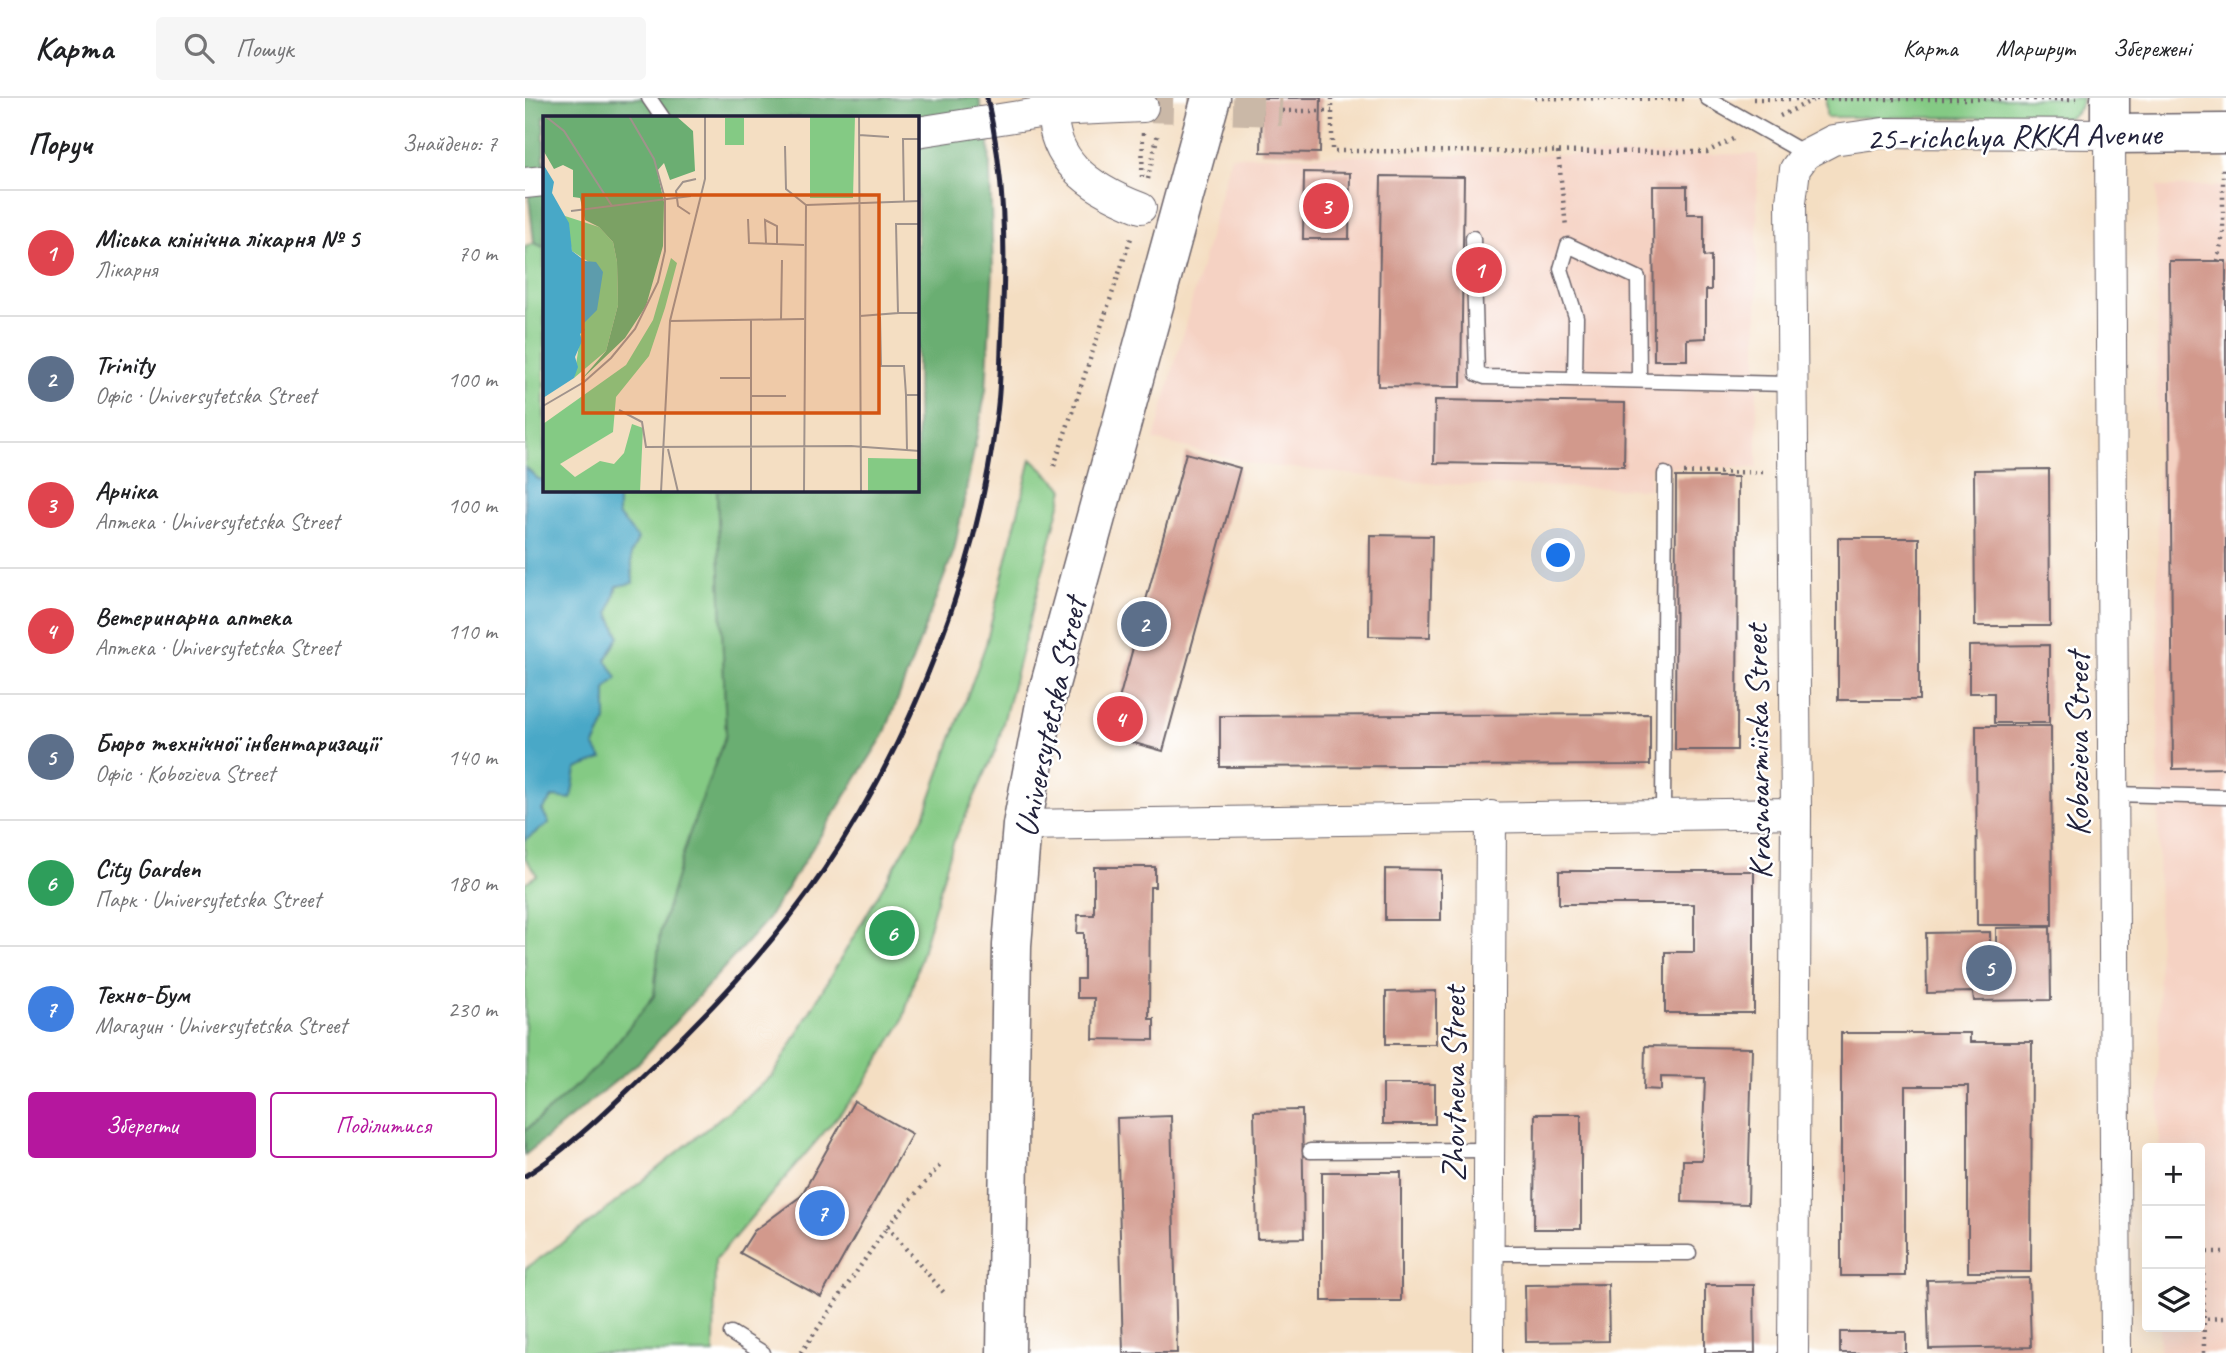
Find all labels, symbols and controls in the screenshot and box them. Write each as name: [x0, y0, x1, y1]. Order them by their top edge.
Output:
search box: [156, 17, 646, 80]
text: Карта: [35, 27, 114, 69]
icon: search: [180, 29, 218, 67]
text: Пошук: [236, 32, 294, 65]
text: Карта: [1903, 33, 1958, 63]
text: Маршрут: [1996, 33, 2075, 63]
text: Збережені: [2113, 33, 2191, 63]
street label: 25-richchya RKKA Avenue: [1866, 112, 2164, 160]
inset map: [543, 116, 919, 492]
text: Поруч: [28, 125, 92, 163]
text: Знайдено: 7: [402, 129, 497, 158]
pin: 3: [1303, 180, 1349, 232]
text: Міська клінічна лікарня № 5: [95, 222, 359, 255]
text: 1: [46, 239, 56, 268]
text: 70 m: [458, 239, 497, 268]
pin: 1: [1456, 244, 1502, 296]
text: Лікарня: [95, 255, 157, 284]
text: Trinity: [95, 348, 154, 381]
text: 2: [46, 365, 56, 394]
text: 100 m: [448, 365, 497, 394]
text: Офіс · Universytetska Street: [95, 381, 316, 410]
text: Арніка: [95, 474, 157, 507]
text: 3: [46, 491, 56, 520]
text: 100 m: [448, 491, 497, 520]
text: Аптека · Universytetska Street: [95, 507, 339, 536]
your location: [1541, 538, 1575, 572]
street label: Universytetska Street: [1004, 590, 1097, 840]
pin: 2: [1121, 598, 1167, 650]
text: Ветеринарна аптека: [95, 600, 291, 633]
text: 4: [46, 617, 56, 646]
text: 110 m: [448, 617, 497, 646]
street label: Krasnoarmiiska Street: [1735, 621, 1781, 879]
text: Аптека · Universytetska Street: [95, 633, 339, 662]
street label: Kobozieva Street: [2057, 648, 2099, 836]
pin: 4: [1097, 693, 1143, 745]
text: Бюро технічної інвентаризації: [95, 726, 377, 759]
text: 5: [46, 743, 56, 772]
text: 140 m: [448, 743, 497, 772]
text: Офіс · Kobozieva Street: [95, 759, 275, 788]
text: City Garden: [95, 852, 201, 885]
text: 6: [46, 869, 56, 898]
text: 180 m: [448, 869, 497, 898]
text: Парк · Universytetska Street: [95, 885, 321, 914]
pin: 6: [869, 907, 915, 959]
pin: 5: [1966, 942, 2012, 994]
text: Техно-Бум: [95, 978, 190, 1011]
street label: Zhovtneva Street: [1433, 983, 1475, 1182]
text: 7: [46, 995, 56, 1024]
text: 230 m: [448, 995, 497, 1024]
text: Магазин · Universytetska Street: [95, 1011, 347, 1040]
button: Зберегти: [28, 1092, 256, 1158]
button: Поділитися: [270, 1092, 497, 1158]
map controls: [2142, 1143, 2205, 1332]
button: +: [2142, 1143, 2205, 1206]
pin: 7: [799, 1187, 845, 1239]
button: −: [2142, 1206, 2205, 1269]
button: layers: [2142, 1269, 2205, 1332]

